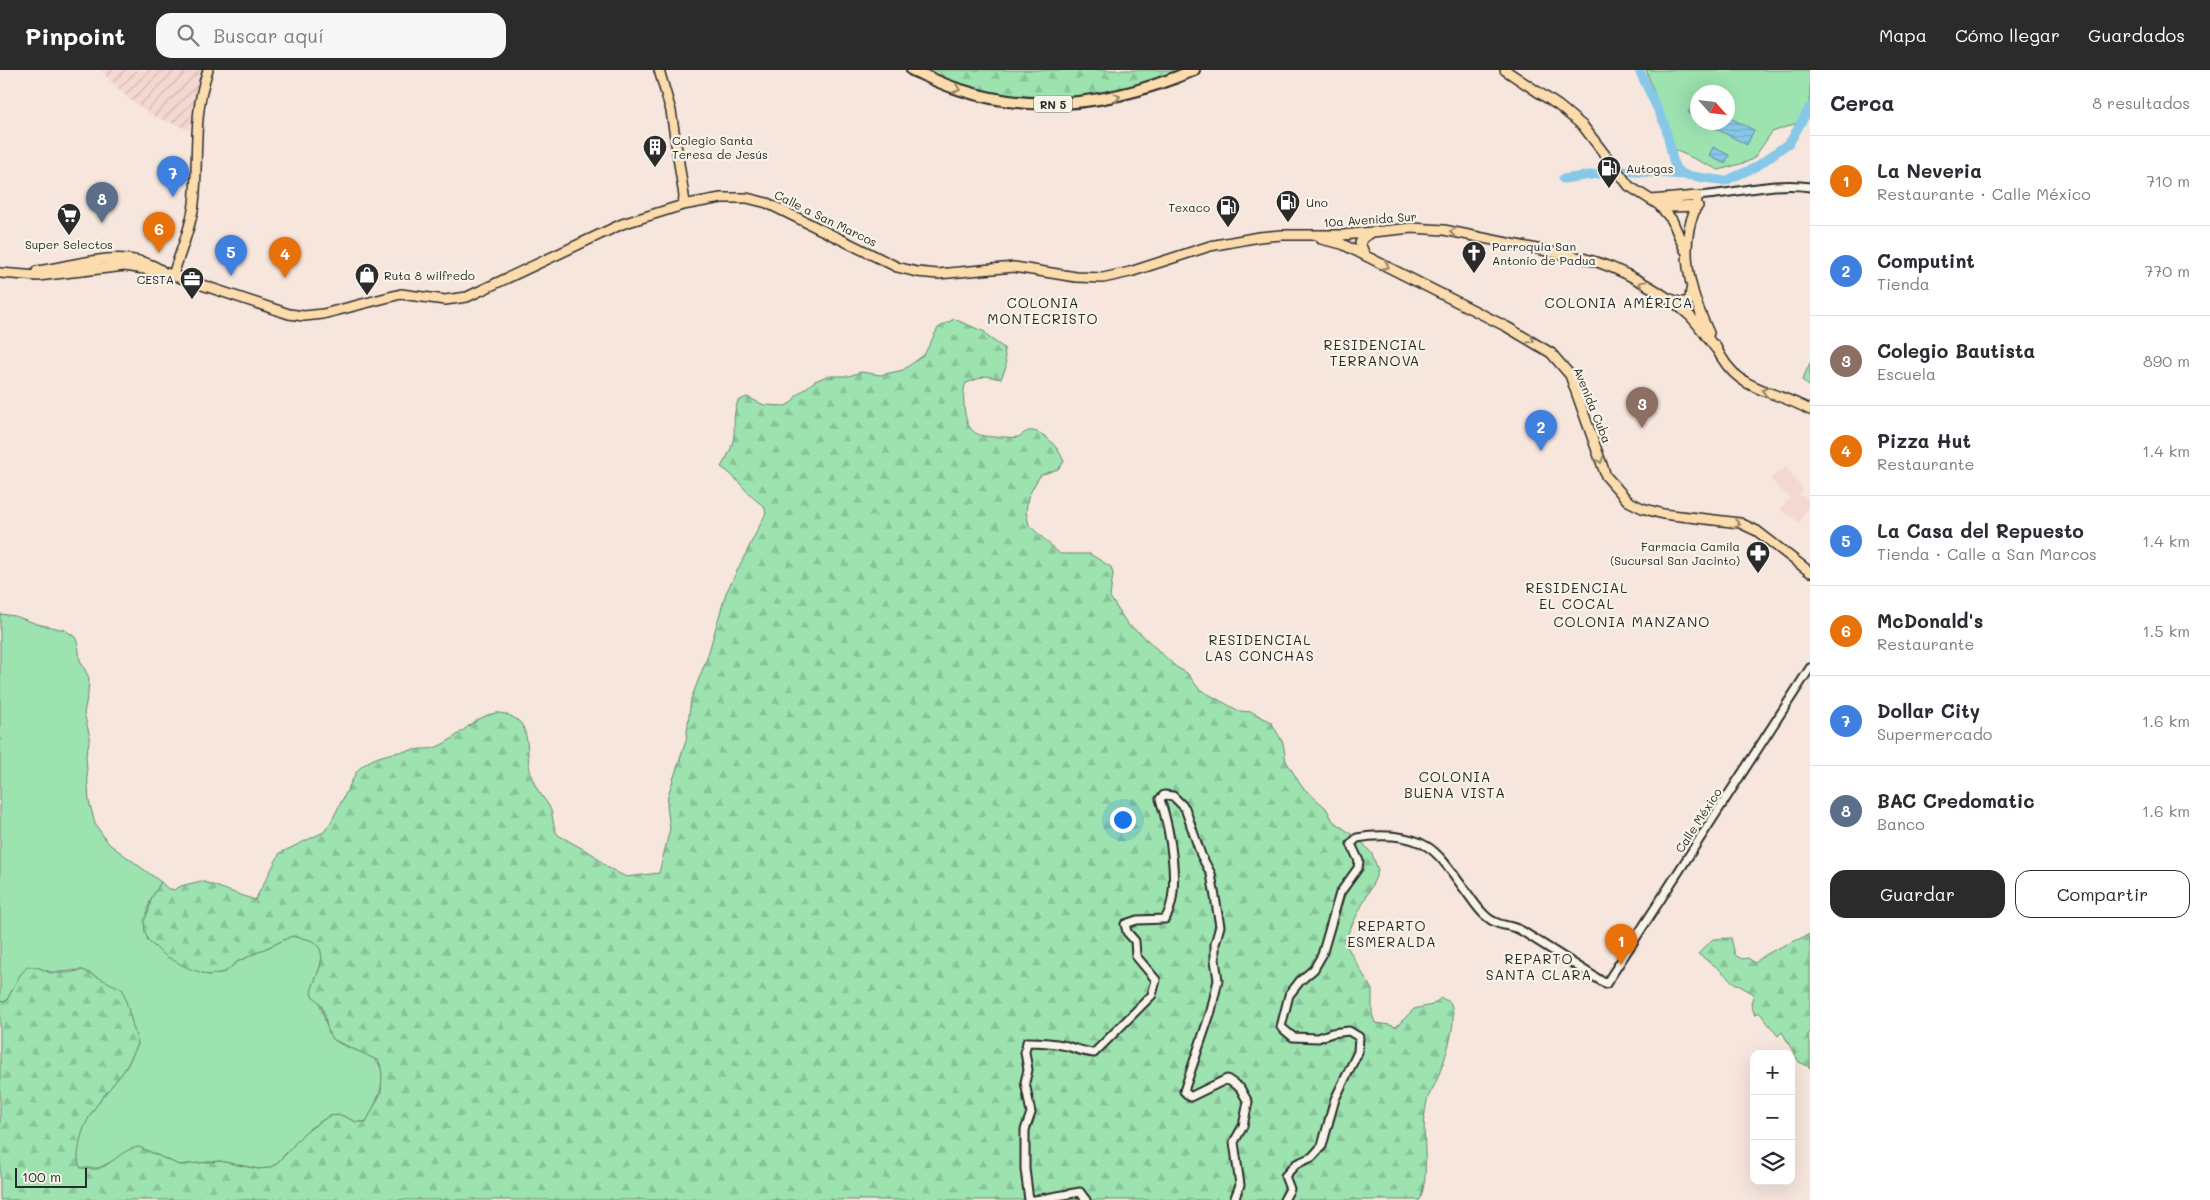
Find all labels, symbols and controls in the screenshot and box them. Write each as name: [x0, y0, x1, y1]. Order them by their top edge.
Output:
search box: [156, 13, 506, 58]
text: Pinpoint: [25, 20, 126, 51]
icon: search: [174, 21, 202, 49]
text: Buscar aquí: [214, 23, 324, 48]
text: Mapa: [1879, 23, 1927, 47]
text: Cómo llegar: [1955, 23, 2060, 47]
text: Guardados: [2088, 23, 2185, 47]
one-way arrow: [952, 83, 961, 93]
north arrow: [1690, 85, 1735, 130]
text: Cerca: [1830, 89, 1895, 116]
one-way arrow: [1113, 92, 1122, 103]
text: 8 resultados: [2092, 92, 2190, 113]
road number: RN 5: [1034, 96, 1072, 112]
place label: Colegio Santa Teresa de Jesús: [672, 132, 768, 162]
building icon: Colegio Santa Teresa de Jesús: [642, 134, 668, 168]
fuel station icon: Autogas: [1596, 155, 1622, 189]
pin: 7: [157, 156, 189, 197]
text: La Neveria: [1877, 158, 1982, 183]
place label: Autogas: [1626, 160, 1674, 176]
text: 1: [1842, 170, 1850, 191]
text: 710 m: [2146, 170, 2190, 191]
pin: 8: [86, 182, 118, 223]
text: Restaurante · Calle México: [1877, 183, 2091, 204]
street label: Calle a San Marcos: [772, 186, 880, 250]
fuel station icon: Uno: [1275, 189, 1301, 223]
fuel station icon: Texaco: [1215, 194, 1241, 228]
place label: Uno: [1306, 194, 1328, 210]
place label: Texaco: [1168, 199, 1210, 215]
supermarket icon: Super Selectos: [56, 202, 82, 236]
street label: 10a Avenida Sur: [1323, 208, 1417, 230]
pin: 6: [143, 212, 175, 253]
one-way arrow: [1448, 227, 1457, 238]
pin: 5: [215, 235, 247, 276]
place label: Super Selectos: [25, 236, 113, 252]
pin: 4: [269, 237, 301, 278]
place label: Parroquia San Antonio de Padua: [1492, 238, 1596, 268]
church icon: Parroquia San Antonio de Padua: [1461, 240, 1487, 274]
text: Computint: [1877, 248, 1975, 273]
one-way arrow: [1381, 260, 1390, 270]
text: 2: [1842, 260, 1850, 281]
text: 770 m: [2144, 260, 2190, 281]
shop icon: Ruta 8 wilfredo: [354, 262, 380, 296]
office icon: CESTA: [179, 266, 205, 300]
place label: Ruta 8 wilfredo: [384, 267, 475, 283]
place label: CESTA: [137, 271, 174, 287]
text: Tienda: [1877, 273, 1930, 294]
one-way arrow: [1638, 280, 1647, 290]
district label: COLONIA MONTECRISTO: [987, 293, 1099, 328]
district label: COLONIA AMÉRICA: [1545, 293, 1693, 312]
one-way arrow: [1525, 334, 1534, 344]
district label: RESIDENCIAL TERRANOVA: [1323, 335, 1427, 370]
text: Colegio Bautista: [1877, 338, 2035, 363]
text: 3: [1841, 350, 1851, 371]
text: 890 m: [2143, 350, 2190, 371]
text: Escuela: [1877, 363, 1936, 384]
street label: Avenida Cuba: [1571, 365, 1615, 445]
pin: 3: [1626, 387, 1658, 428]
one-way arrow: [1761, 387, 1770, 397]
pin: 2: [1525, 410, 1557, 451]
text: Pizza Hut: [1877, 428, 1971, 453]
text: 4: [1841, 440, 1851, 461]
text: 1.4 km: [2142, 440, 2190, 461]
text: Restaurante: [1877, 453, 1975, 474]
one-way arrow: [1595, 455, 1605, 463]
one-way arrow: [1732, 518, 1741, 528]
text: La Casa del Repuesto: [1877, 518, 2084, 543]
text: 5: [1841, 530, 1851, 551]
text: 1.4 km: [2142, 530, 2190, 551]
place label: Farmacia Camila (Sucursal San Jacinto): [1610, 538, 1740, 568]
pharmacy icon: Farmacia Camila (Sucursal San Jacinto): [1745, 540, 1771, 574]
text: Tienda · Calle a San Marcos: [1877, 543, 2097, 564]
district label: RESIDENCIAL EL COCAL: [1525, 578, 1629, 613]
text: McDonald's: [1877, 608, 1983, 633]
district label: COLONIA MANZANO: [1554, 612, 1710, 631]
text: 6: [1841, 620, 1851, 641]
text: 1.5 km: [2142, 620, 2190, 641]
district label: RESIDENCIAL LAS CONCHAS: [1205, 630, 1315, 665]
text: Restaurante: [1877, 633, 1975, 654]
text: Dollar City: [1877, 698, 1980, 723]
text: 7: [1842, 710, 1850, 731]
text: 1.6 km: [2142, 710, 2190, 731]
text: Supermercado: [1877, 723, 1992, 744]
district label: COLONIA BUENA VISTA: [1404, 767, 1506, 802]
street label: Calle México: [1671, 784, 1725, 856]
text: BAC Credomatic: [1877, 788, 2035, 813]
text: 8: [1841, 800, 1851, 821]
text: 1.6 km: [2142, 800, 2190, 821]
your location: [1110, 807, 1136, 833]
text: Banco: [1877, 813, 1925, 834]
button: Guardar: [1830, 870, 2005, 918]
button: Compartir: [2015, 870, 2190, 918]
district label: REPARTO ESMERALDA: [1347, 916, 1437, 951]
pin: 1: [1605, 924, 1637, 965]
district label: REPARTO SANTA CLARA: [1486, 949, 1592, 984]
map controls: [1750, 1050, 1795, 1185]
button: +: [1750, 1050, 1795, 1095]
button: −: [1750, 1095, 1795, 1140]
button: layers: [1750, 1140, 1795, 1185]
scale bar: [15, 1165, 88, 1188]
text: 100 m: [22, 1167, 61, 1186]

